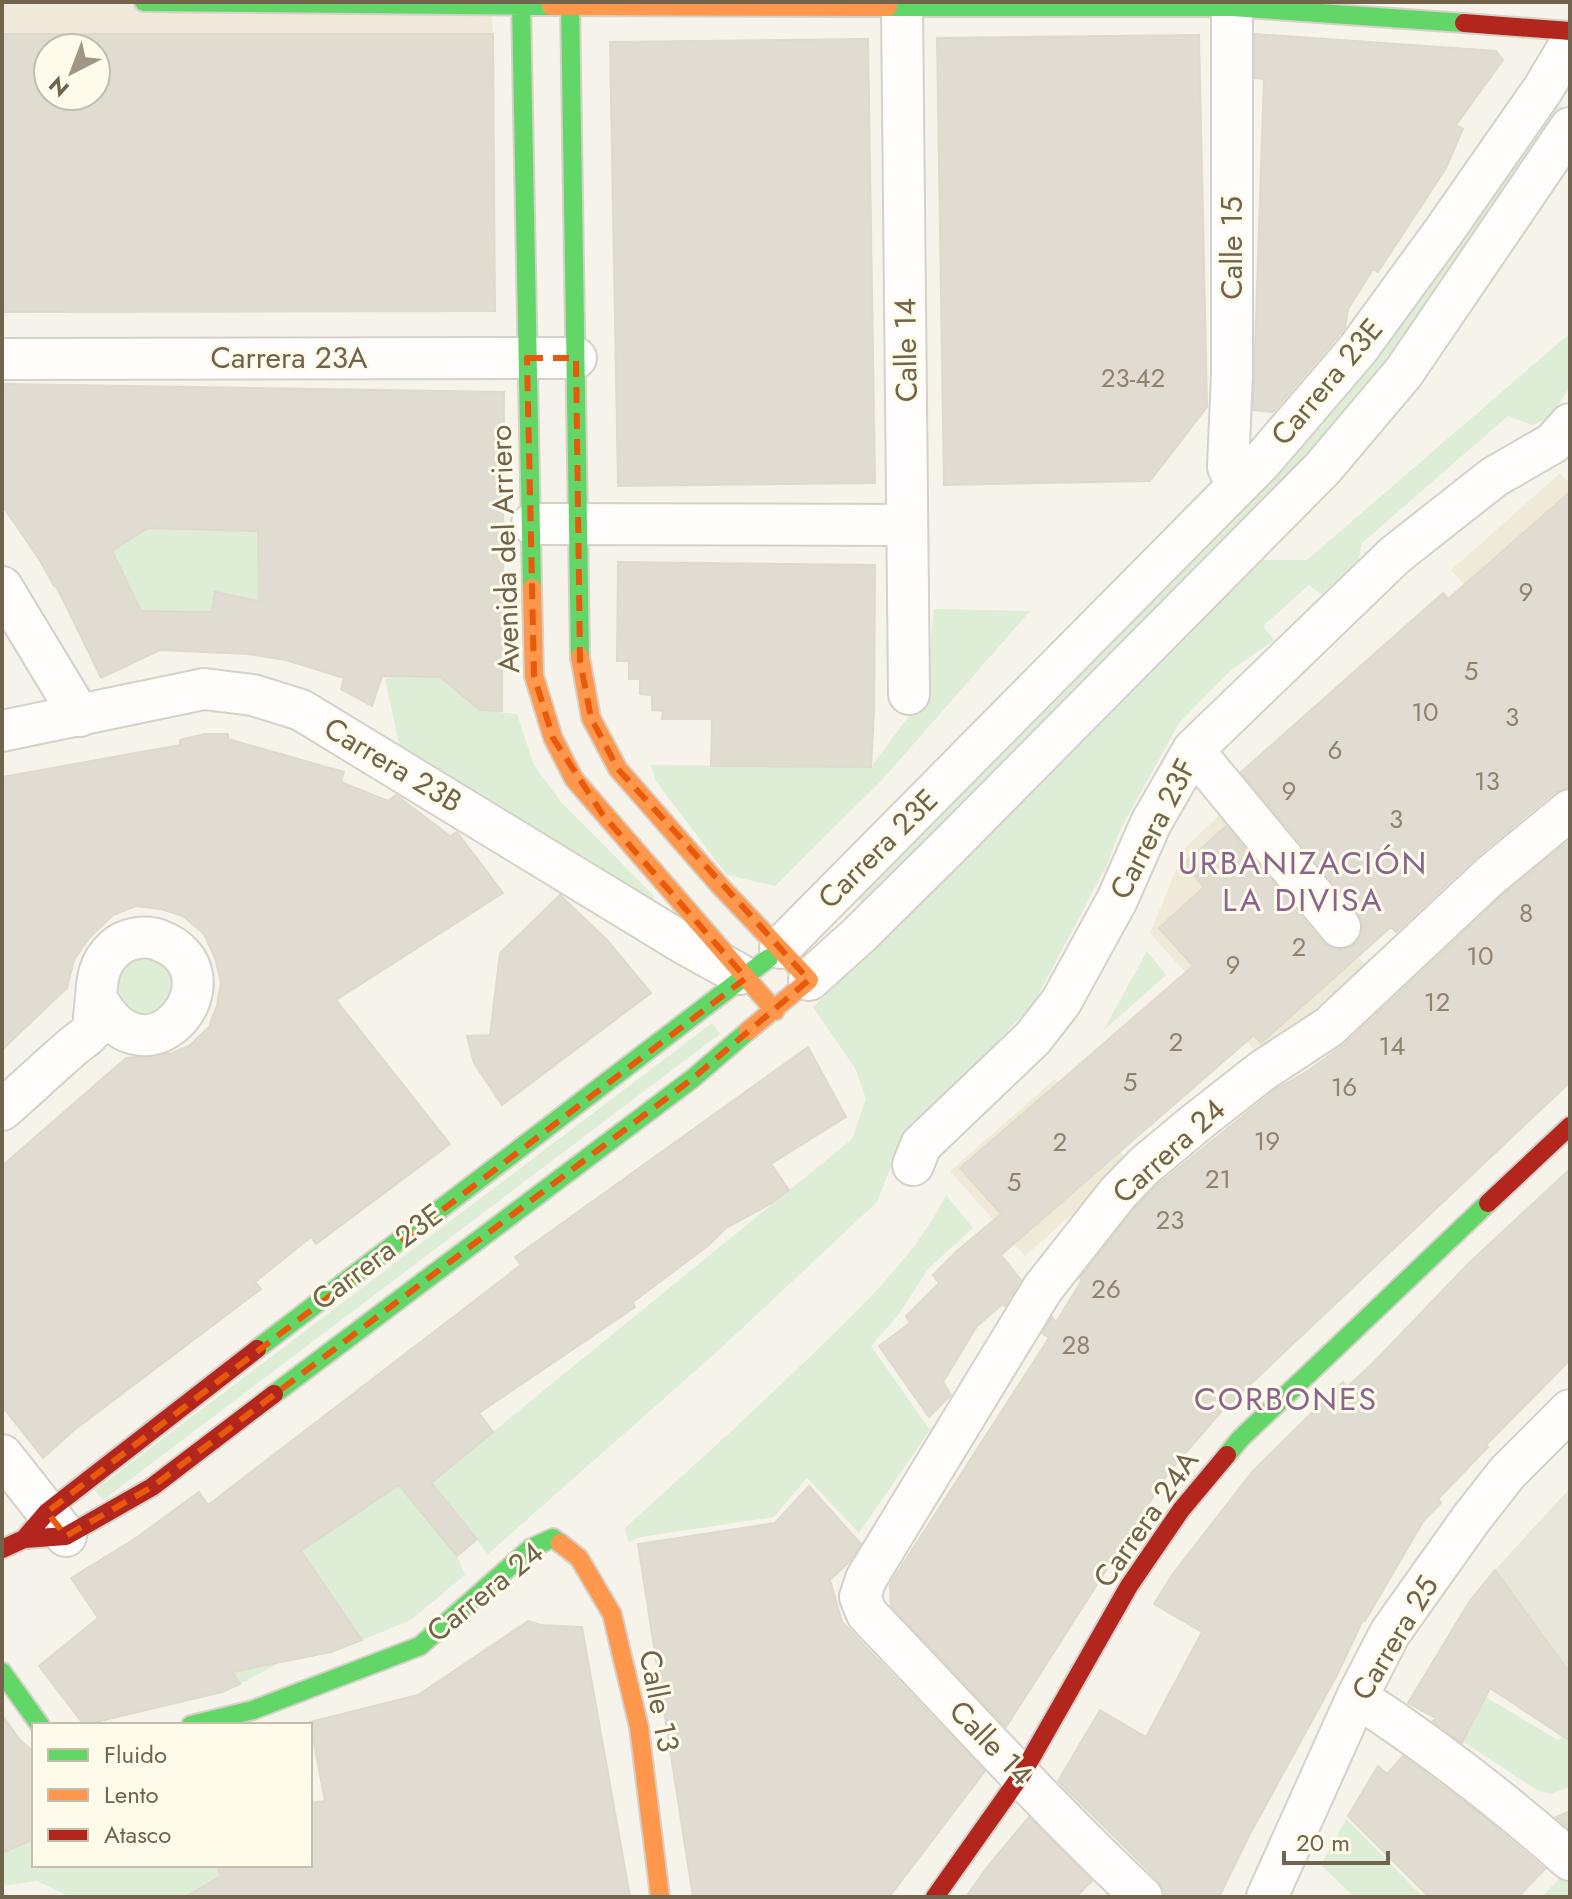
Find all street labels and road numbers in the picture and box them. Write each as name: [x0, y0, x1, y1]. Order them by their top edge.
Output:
street label: Calle 15: [1210, 196, 1253, 300]
street label: Calle 14: [883, 298, 928, 402]
street label: Carrera 23E: [1261, 309, 1393, 455]
street label: Carrera 23A: [210, 336, 368, 379]
street label: Avenida del Arriero: [479, 424, 530, 674]
street label: Carrera 23B: [316, 706, 471, 823]
street label: Carrera 23F: [1099, 751, 1206, 907]
street label: Carrera 23E: [808, 779, 947, 918]
street label: Carrera 24: [1103, 1088, 1235, 1213]
street label: Carrera 23E: [302, 1193, 451, 1320]
street label: Carrera 24A: [1082, 1441, 1209, 1596]
street label: Carrera 24: [417, 1531, 552, 1652]
street label: Carrera 25: [1341, 1567, 1449, 1708]
street label: Calle 13: [629, 1646, 690, 1756]
street label: Calle 14: [940, 1690, 1043, 1795]

